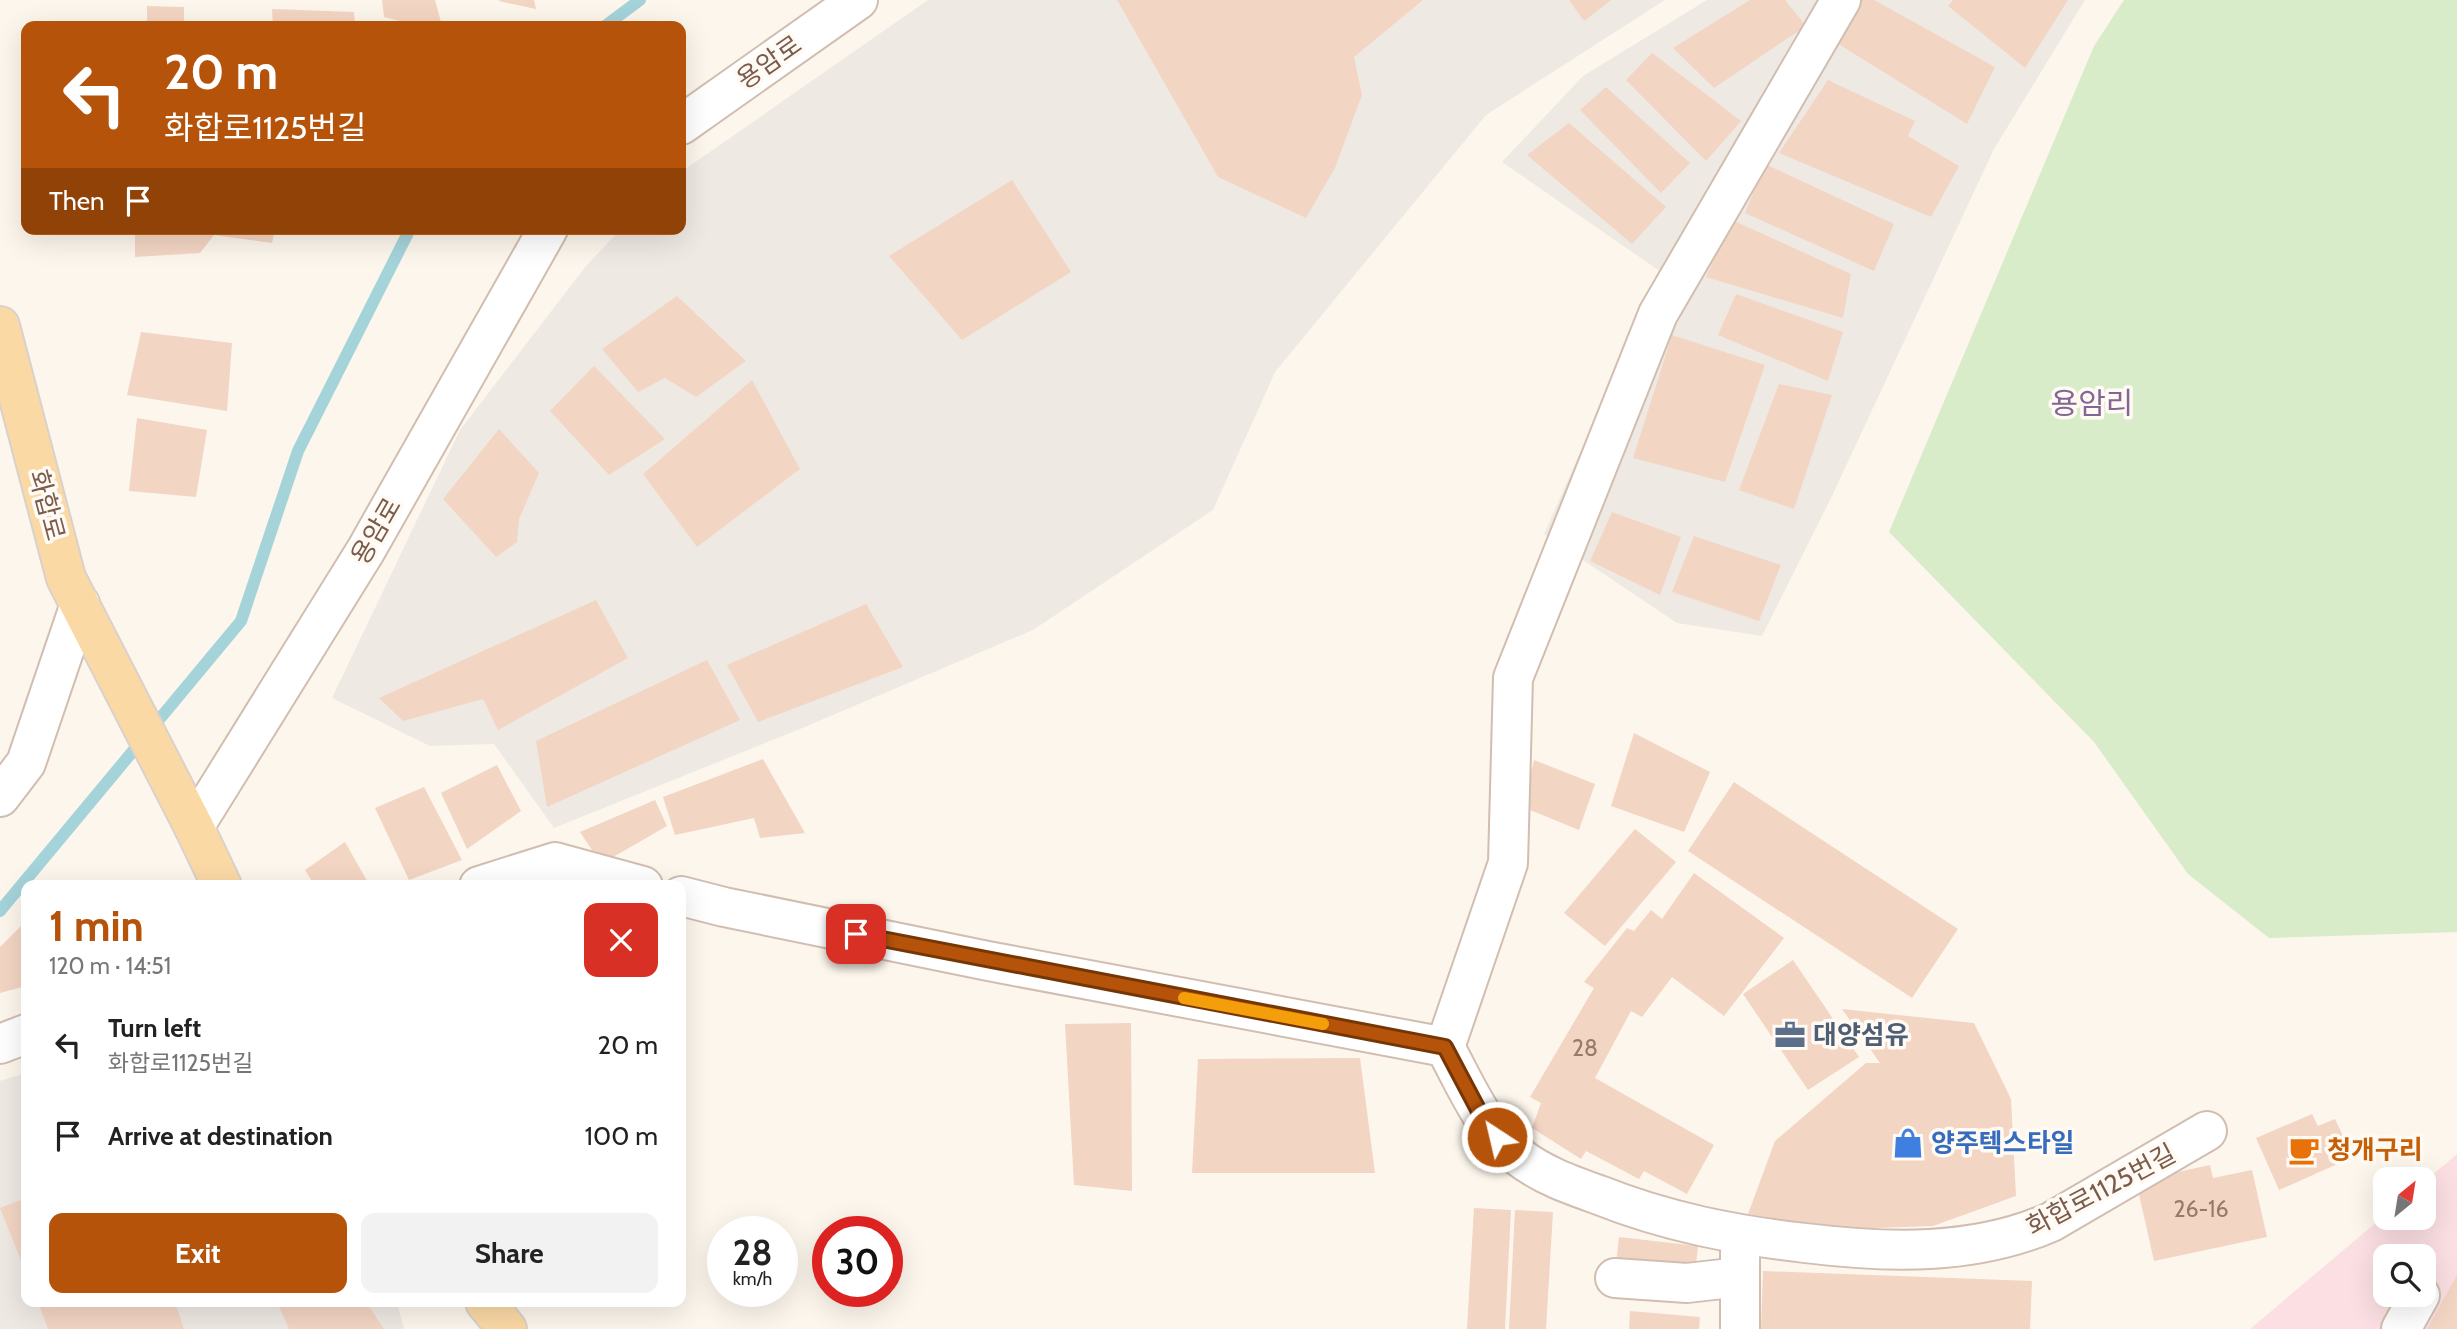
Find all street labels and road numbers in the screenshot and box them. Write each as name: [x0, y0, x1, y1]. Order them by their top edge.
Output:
street label: 용암로: [730, 28, 808, 96]
street label: 화합로: [22, 466, 72, 544]
street label: 용암로: [344, 492, 408, 570]
street label: 화합로1125번길: [2021, 1137, 2181, 1243]

